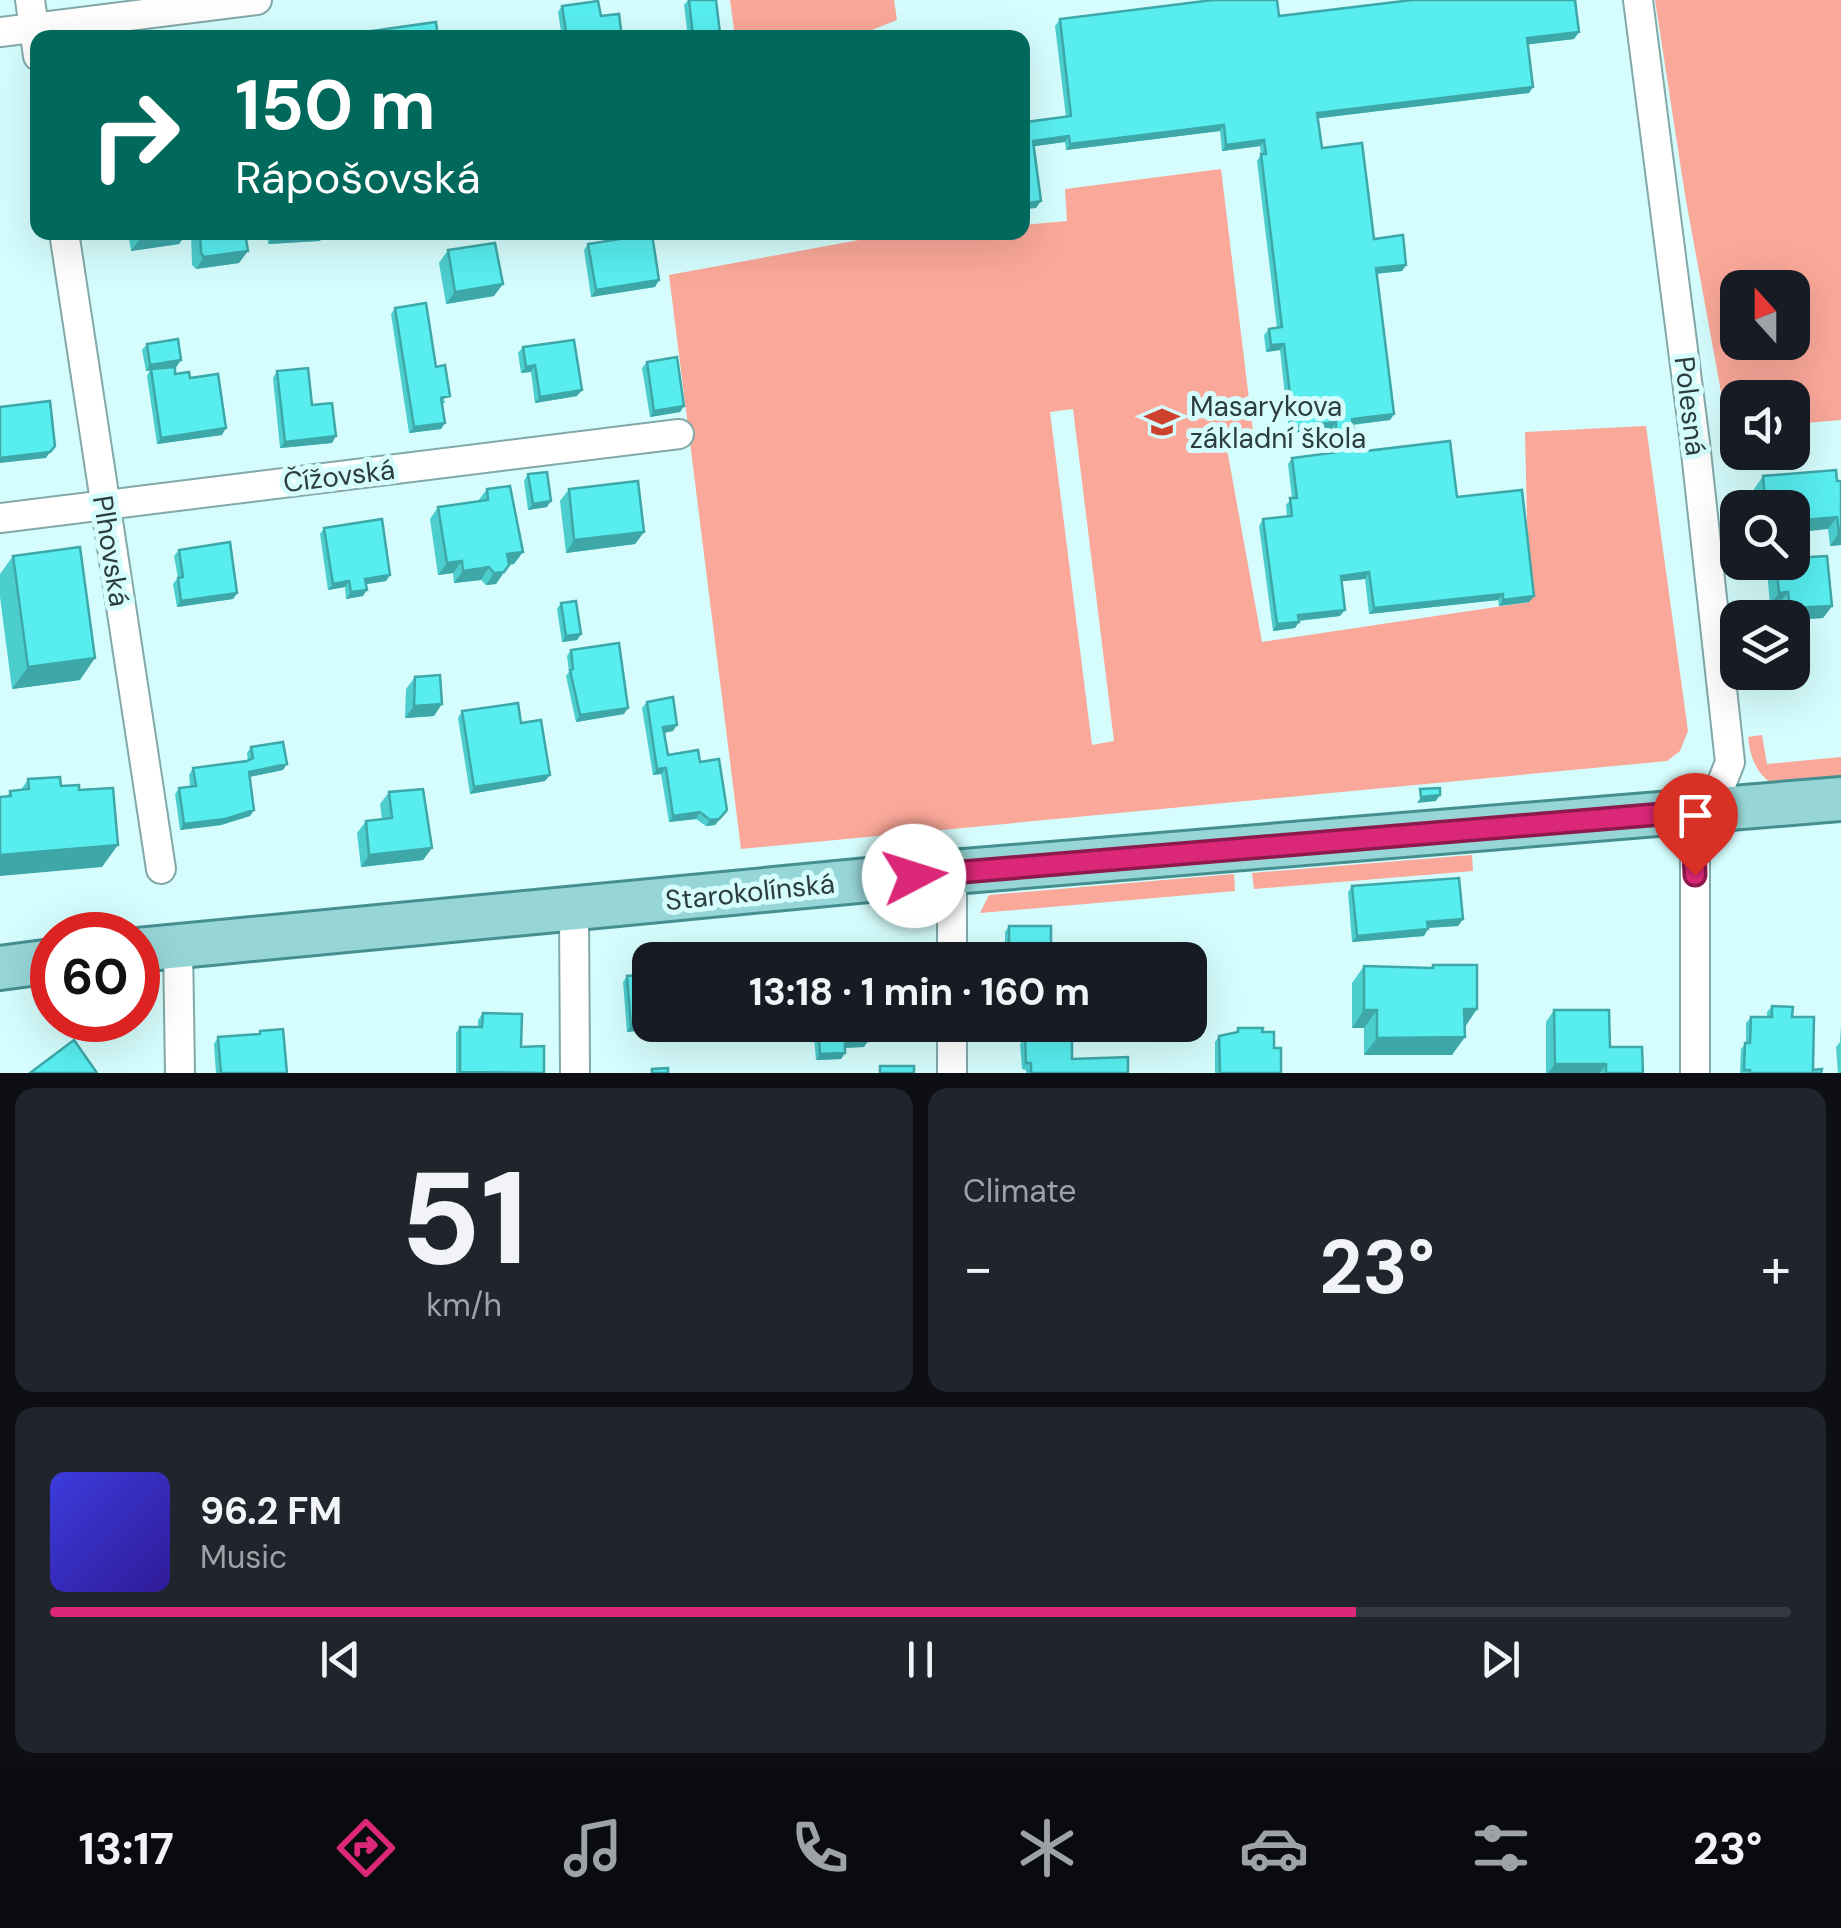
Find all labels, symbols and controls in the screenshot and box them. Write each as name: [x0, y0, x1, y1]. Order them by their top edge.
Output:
text: 150 m: [235, 60, 436, 151]
icon: right: [70, 70, 200, 200]
text: Rápošovská: [235, 148, 481, 207]
north arrow: [1720, 270, 1810, 360]
map controls: [1720, 270, 1810, 690]
street label: Polesná: [1666, 354, 1714, 458]
button: sound: [1720, 380, 1810, 470]
place label: Masarykova základní škola: [1190, 388, 1366, 457]
school or university icon: Masarykova základní škola: [1143, 403, 1181, 441]
street label: Čížovská: [281, 451, 397, 501]
button: search: [1720, 490, 1810, 580]
street label: Plhovská: [84, 493, 138, 609]
button: layers: [1720, 600, 1810, 690]
pin: [1653, 773, 1738, 876]
icon: arrive: [1668, 788, 1723, 843]
position arrow: [862, 824, 966, 928]
street label: Starokolínská: [663, 865, 837, 919]
speed limit sign: 60: [30, 912, 160, 1042]
text: 13:18 · 1 min · 160 m: [749, 967, 1090, 1017]
text: 51: [400, 1134, 528, 1303]
text: Climate: [963, 1170, 1077, 1212]
text: 23°: [1319, 1219, 1435, 1316]
text: −: [963, 1232, 993, 1304]
text: +: [1761, 1232, 1791, 1304]
text: km/h: [426, 1284, 502, 1326]
text: 96.2 FM: [200, 1486, 342, 1536]
text: Music: [200, 1536, 287, 1578]
icon: previous: [313, 1632, 368, 1687]
icon: pause: [893, 1632, 948, 1687]
icon: next: [1473, 1632, 1528, 1687]
icon: directions: [331, 1813, 401, 1883]
icon: music: [558, 1813, 628, 1883]
icon: phone: [785, 1813, 855, 1883]
icon: climate: [1012, 1813, 1082, 1883]
icon: car: [1239, 1813, 1309, 1883]
icon: filters: [1466, 1813, 1536, 1883]
text: 13:17: [79, 1819, 174, 1878]
text: 23°: [1693, 1819, 1762, 1878]

